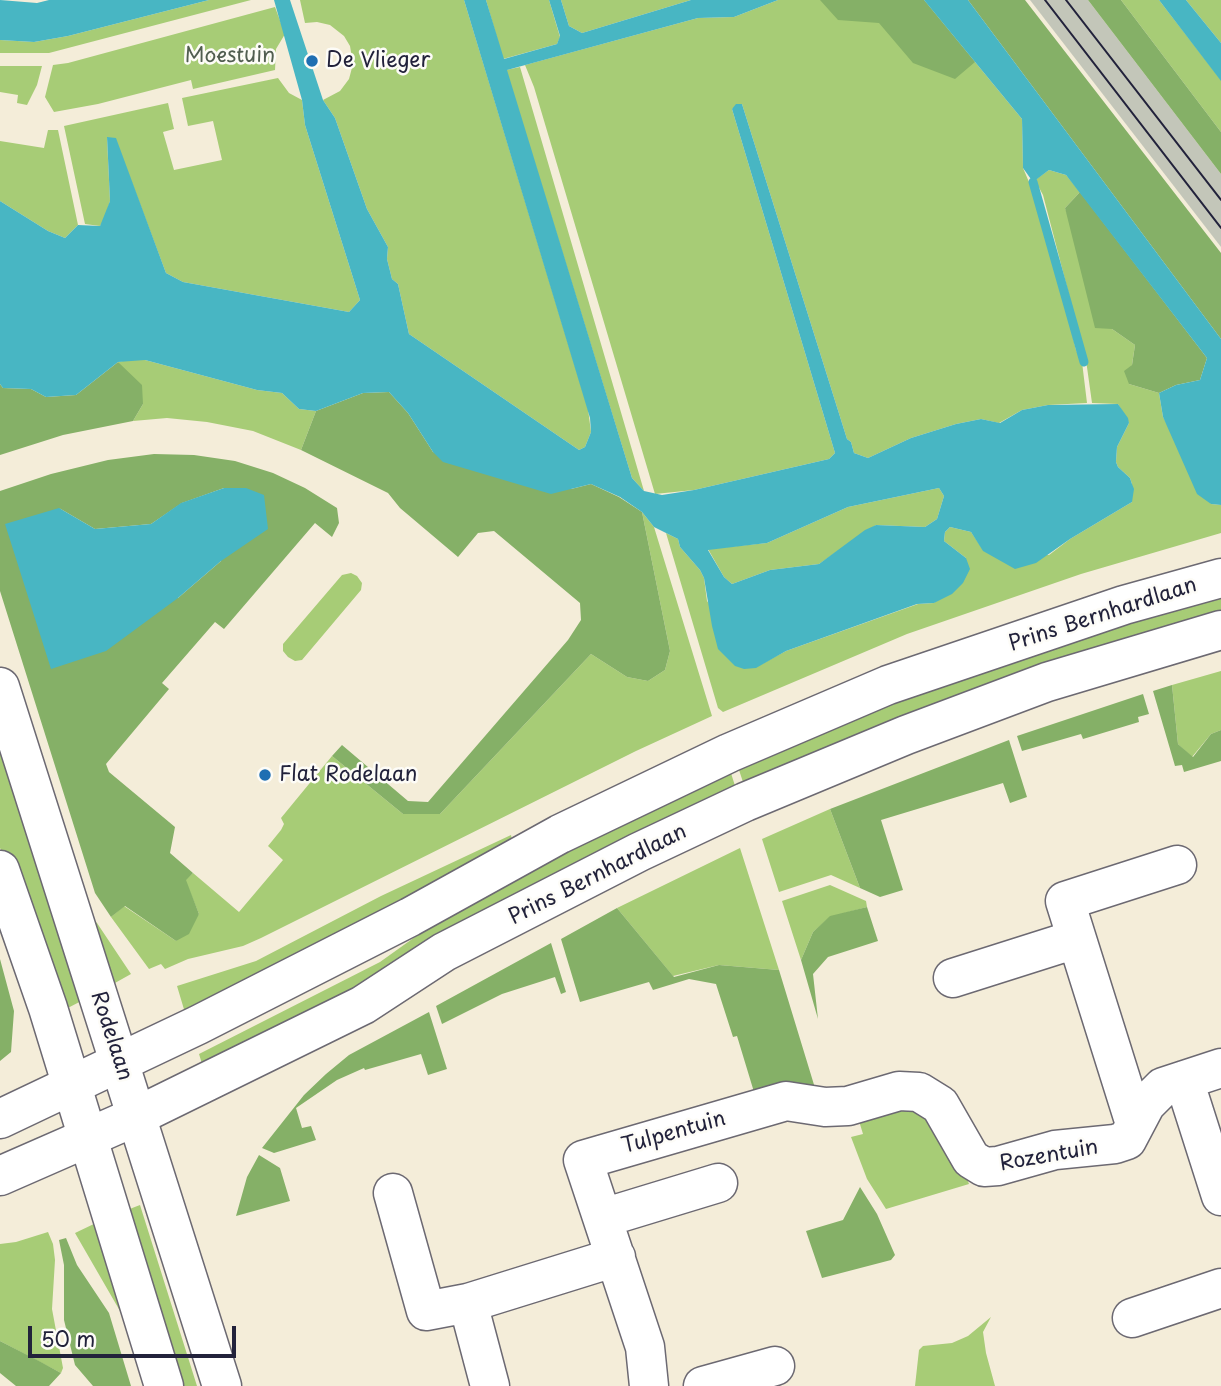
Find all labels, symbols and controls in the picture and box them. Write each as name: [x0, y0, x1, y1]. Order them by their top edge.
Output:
park label: Moestuin: [185, 43, 275, 69]
place label: De Vlieger: [326, 48, 430, 74]
marker: De Vlieger: [304, 53, 320, 69]
street label: Prins Bernhardlaan: [1006, 573, 1200, 657]
place label: Flat Rodelaan: [279, 762, 417, 788]
marker: Flat Rodelaan: [257, 767, 273, 783]
street label: Prins Bernhardlaan: [505, 819, 691, 931]
street label: Rodelaan: [85, 988, 137, 1084]
street label: Tulpentuin: [619, 1106, 729, 1160]
street label: Rozentuin: [998, 1135, 1100, 1177]
scale bar: [32, 1312, 240, 1356]
text: 50 m: [41, 1322, 95, 1354]

